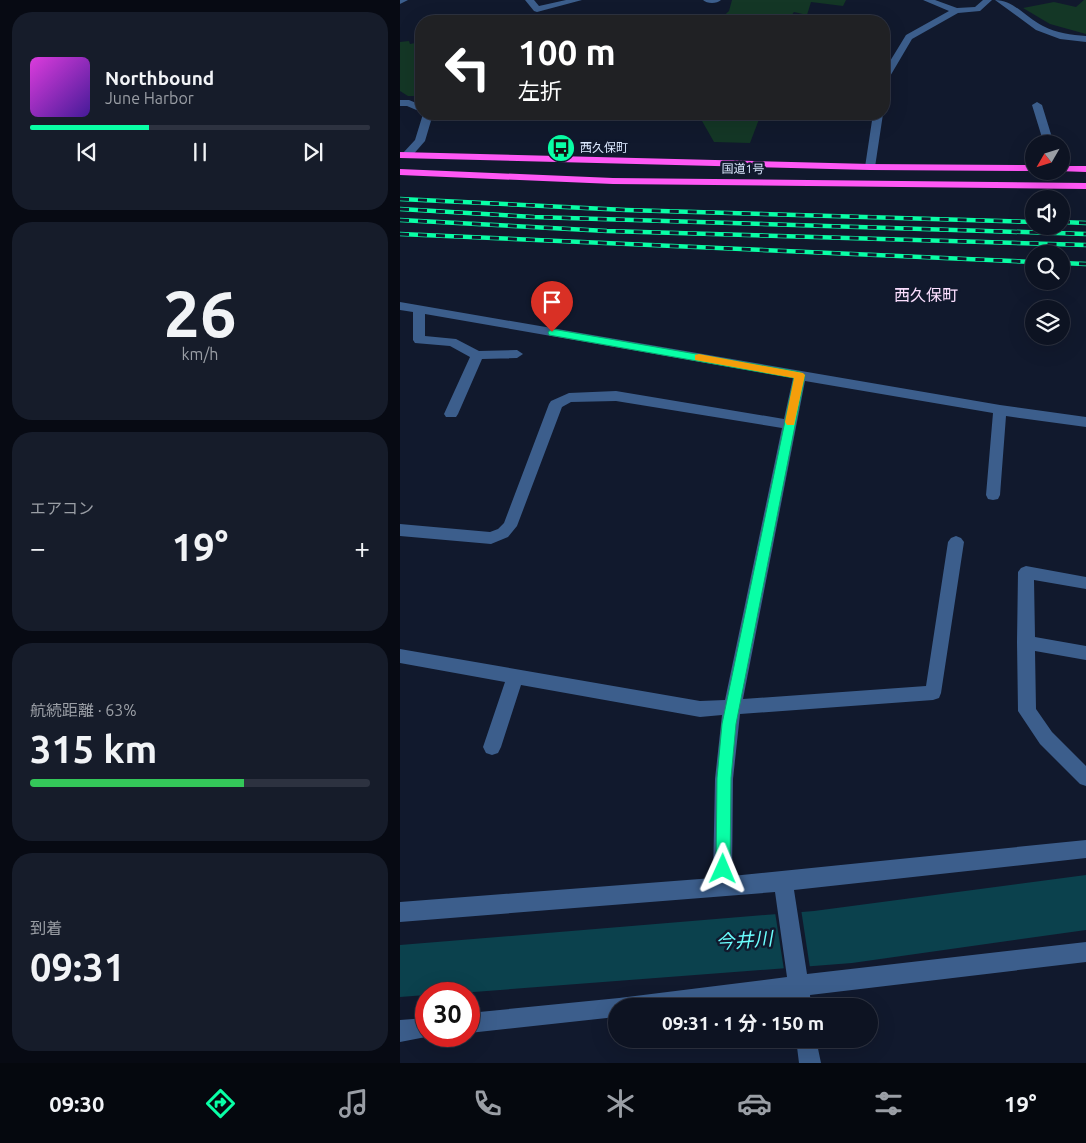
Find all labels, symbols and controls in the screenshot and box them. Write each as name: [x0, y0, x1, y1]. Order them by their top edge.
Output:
text: 100 m: [518, 32, 616, 72]
icon: left: [435, 35, 500, 100]
text: Northbound: [105, 67, 214, 89]
text: 左折: [518, 78, 562, 103]
text: June Harbor: [105, 89, 194, 107]
bus stop icon: 西久保町: [546, 133, 576, 163]
north arrow: [1025, 135, 1070, 180]
map controls: [1025, 135, 1070, 345]
icon: previous: [73, 138, 101, 166]
icon: pause: [186, 138, 214, 166]
icon: next: [299, 138, 327, 166]
place label: 西久保町: [580, 141, 628, 154]
street label: 国道1号: [722, 162, 765, 175]
button: sound: [1025, 190, 1070, 235]
button: search: [1025, 245, 1070, 290]
text: 26: [163, 276, 237, 349]
pin: [531, 281, 573, 332]
district label: 西久保町: [894, 286, 958, 304]
icon: arrive: [538, 288, 566, 316]
button: layers: [1025, 300, 1070, 345]
text: km/h: [182, 345, 218, 363]
text: エアコン: [30, 499, 94, 517]
text: 19°: [172, 526, 228, 568]
text: −: [30, 532, 46, 563]
text: +: [354, 532, 370, 563]
text: 航続距離 · 63%: [30, 701, 137, 719]
text: 315 km: [30, 728, 157, 770]
position arrow: [696, 842, 748, 894]
text: 到着: [30, 919, 62, 937]
water label: 今井川: [715, 927, 775, 953]
text: 09:31: [30, 946, 125, 988]
speed limit sign: 30: [415, 982, 480, 1047]
text: 09:31 · 1 分 · 150 m: [662, 1012, 824, 1034]
icon: directions: [203, 1086, 238, 1121]
icon: music: [336, 1086, 371, 1121]
icon: phone: [470, 1086, 505, 1121]
icon: climate: [603, 1086, 638, 1121]
icon: car: [737, 1086, 772, 1121]
icon: filters: [871, 1086, 906, 1121]
text: 09:30: [49, 1091, 104, 1116]
text: 19°: [1004, 1091, 1037, 1116]

